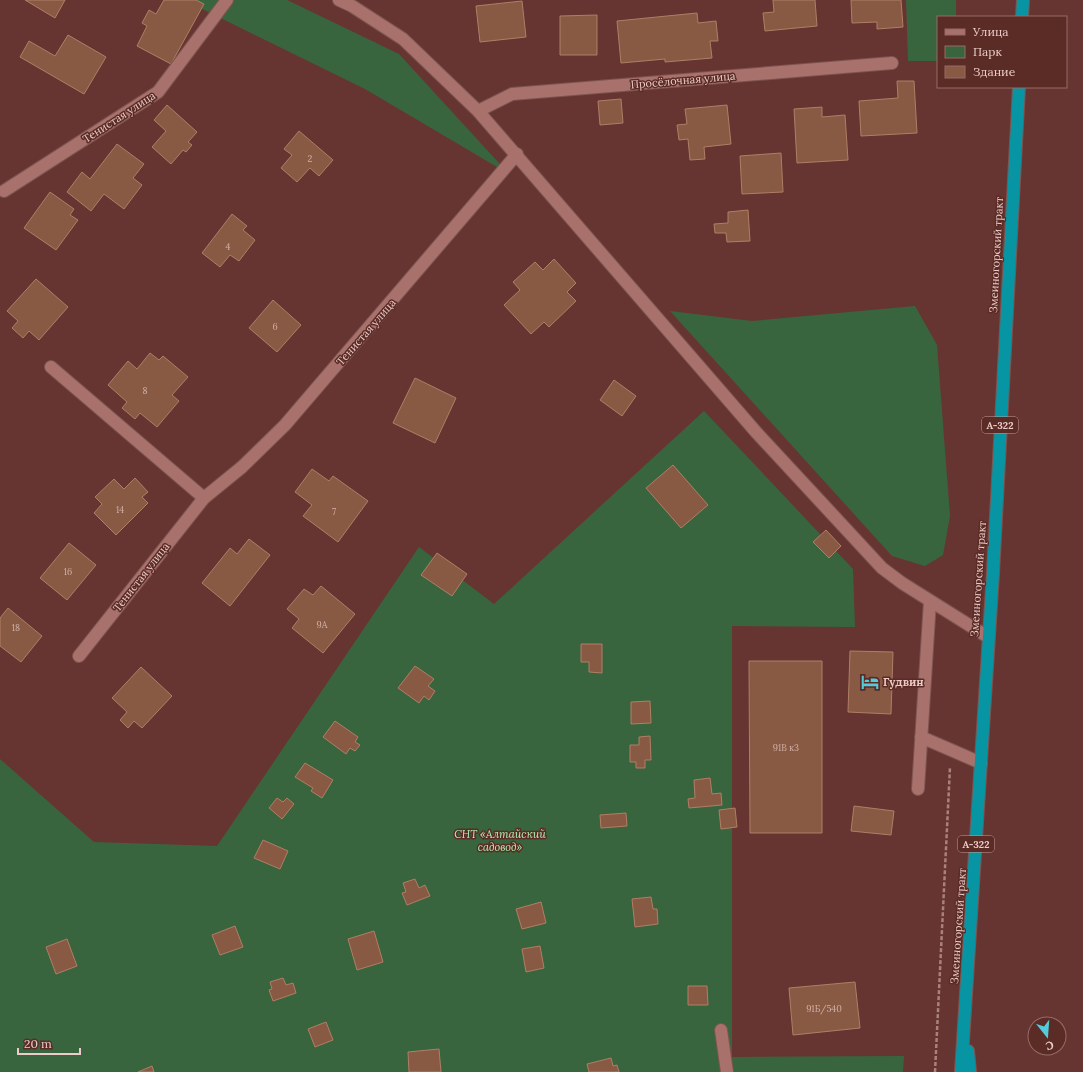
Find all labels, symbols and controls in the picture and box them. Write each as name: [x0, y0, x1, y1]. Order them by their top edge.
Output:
legend: [937, 16, 1067, 88]
text: Улица: [972, 24, 1009, 39]
text: Парк: [973, 44, 1002, 59]
text: Здание: [973, 64, 1016, 79]
street label: Просёлочная улица: [630, 68, 736, 92]
street label: Тенистая улица: [80, 88, 158, 146]
house number: 2: [308, 153, 313, 164]
street label: Змеиногорский тракт: [986, 196, 1006, 313]
house number: 4: [226, 241, 231, 252]
street label: Тенистая улица: [333, 296, 399, 368]
house number: 6: [272, 321, 278, 332]
house number: 8: [142, 385, 148, 396]
road number: А-322: [982, 417, 1018, 433]
house number: 14: [116, 504, 124, 515]
house number: 7: [332, 506, 336, 517]
street label: Змеиногорский тракт: [967, 520, 989, 638]
street label: Тенистая улица: [110, 539, 172, 614]
house number: 16: [64, 566, 72, 577]
house number: 9А: [317, 619, 328, 630]
house number: 18: [12, 622, 20, 633]
hotel icon: Гудвин: [860, 672, 880, 692]
place label: Гудвин: [883, 675, 924, 689]
house number: 91В к3: [773, 742, 799, 753]
park label: СНТ «Алтайский садовод»: [454, 827, 546, 854]
road number: А-322: [958, 836, 994, 852]
street label: Змеиногорский тракт: [947, 867, 969, 985]
house number: 91Б/540: [806, 1003, 842, 1015]
north arrow: [1027, 1016, 1067, 1056]
scale bar: [18, 1030, 80, 1056]
text: 20 m: [24, 1036, 52, 1051]
text: С: [1044, 1038, 1056, 1053]

